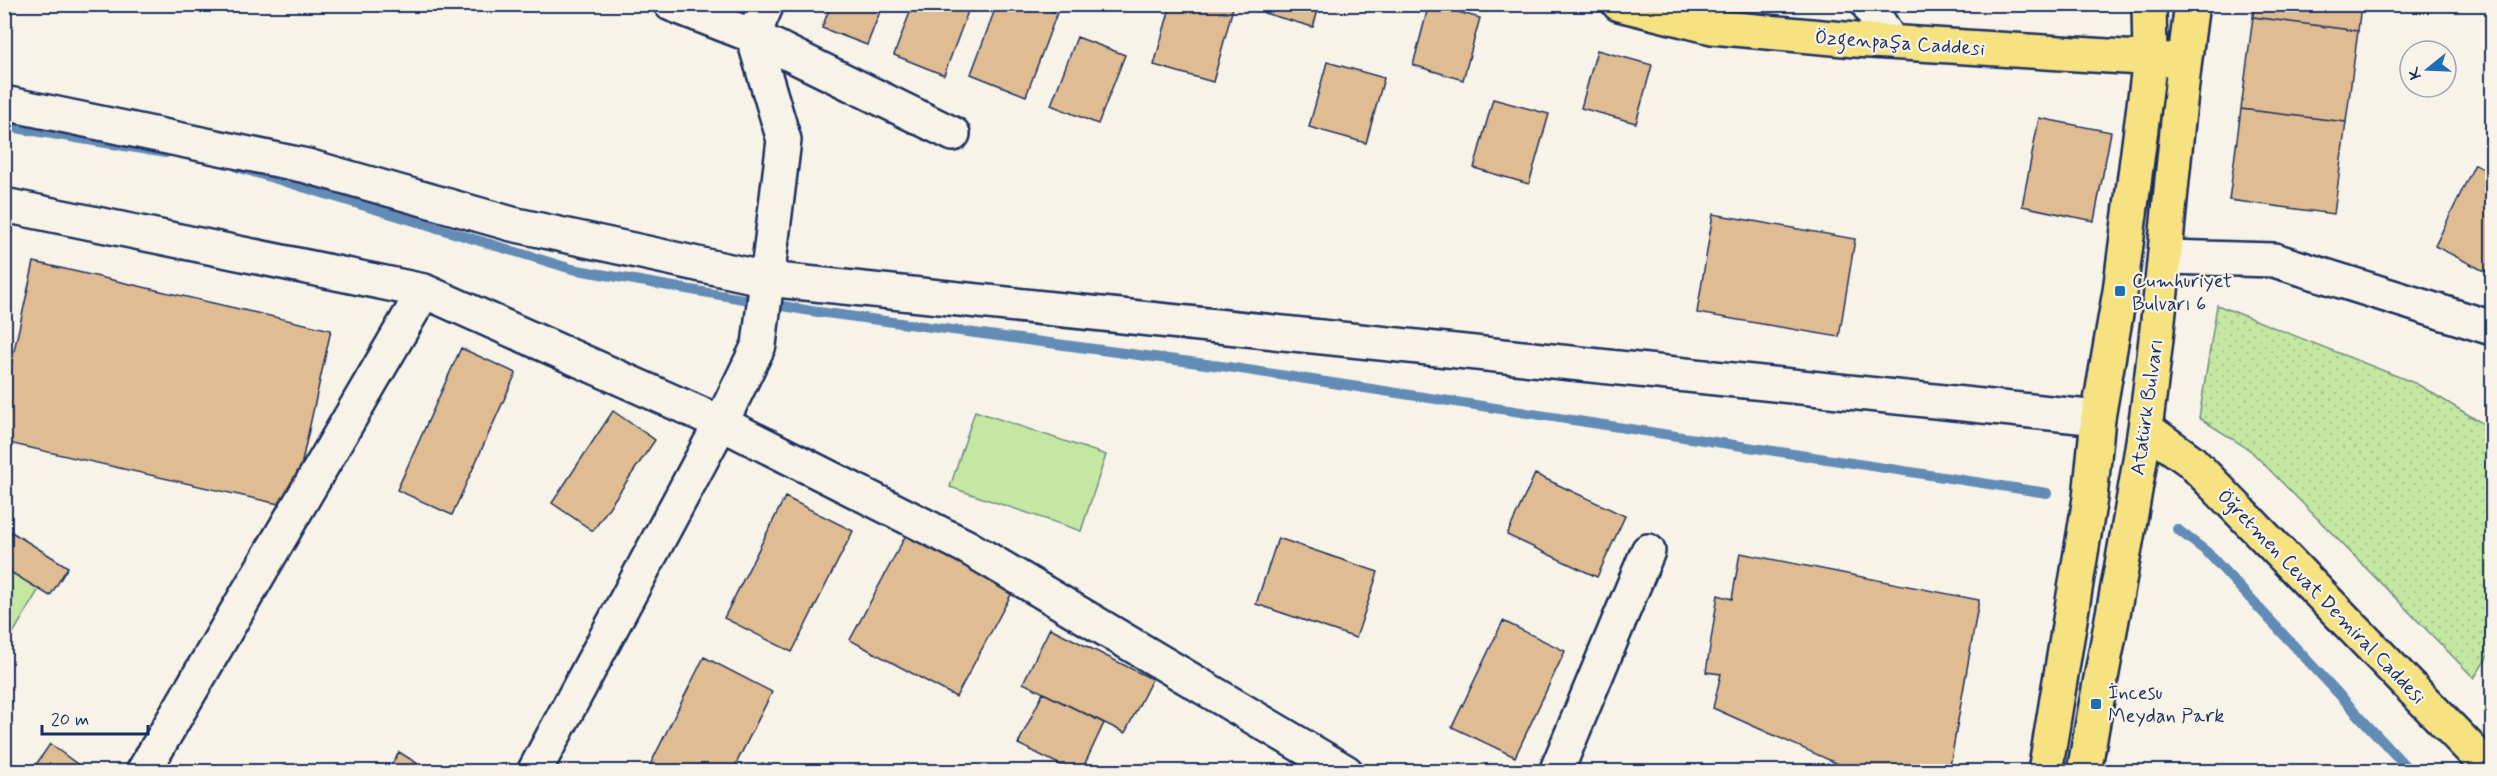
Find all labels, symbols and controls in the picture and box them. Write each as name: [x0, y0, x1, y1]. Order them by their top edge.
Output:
street label: Özgenpaşa Caddesi: [1814, 24, 1986, 65]
north arrow: [2398, 39, 2458, 99]
text: K: [2403, 64, 2427, 82]
place label: Cumhuriyet Bulvarı 6: [2132, 268, 2232, 318]
marker: Cumhuriyet Bulvarı 6: [2113, 284, 2127, 298]
street label: Atatürk Bulvarı: [2125, 337, 2170, 477]
street label: Öğretmen Cevat Demiral Caddesi: [2211, 484, 2431, 710]
place label: İncesu Meydan Park: [2108, 680, 2224, 730]
marker: İncesu Meydan Park: [2089, 697, 2103, 711]
scale bar: [42, 698, 148, 736]
text: 20 m: [51, 708, 89, 732]

